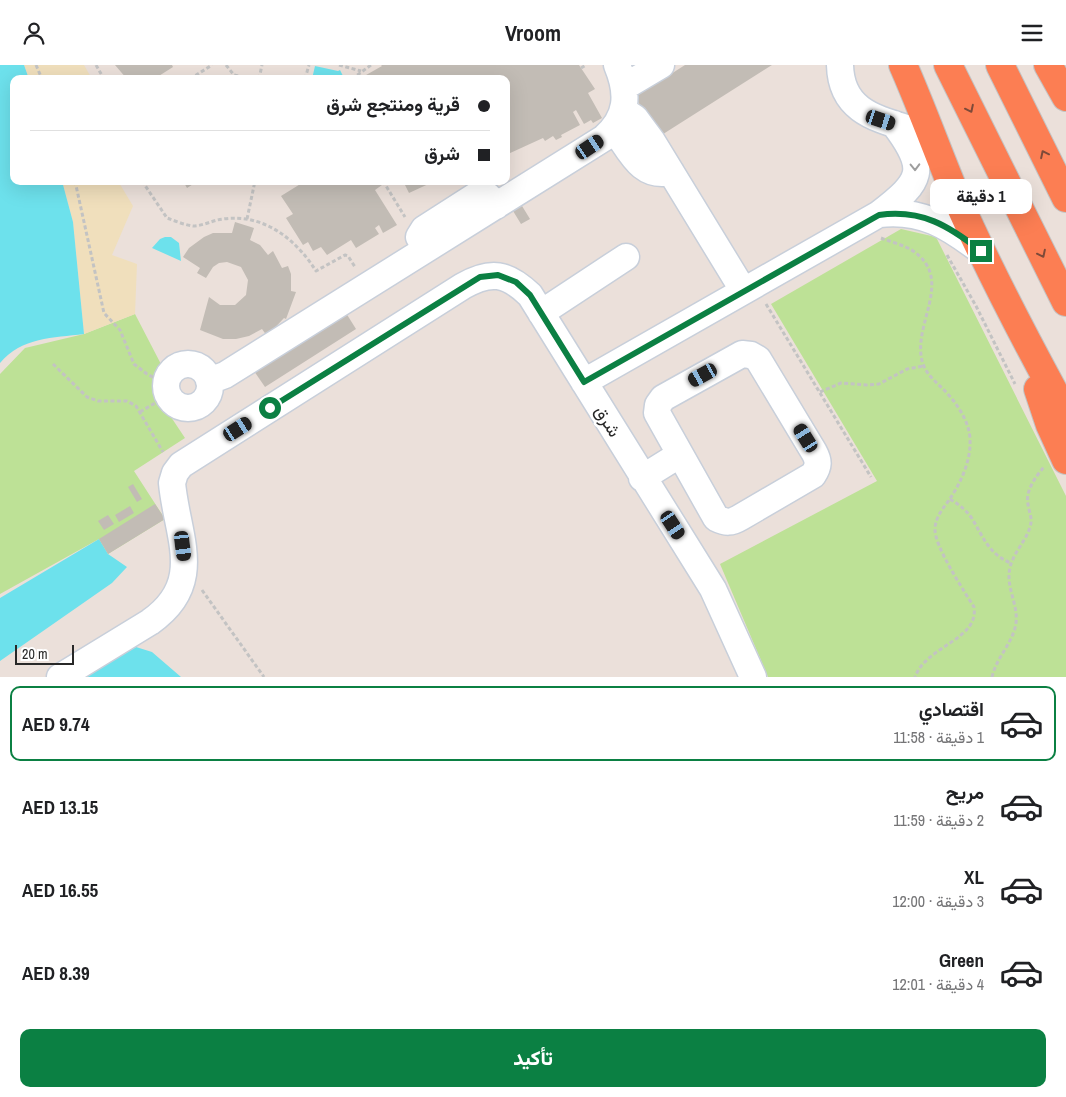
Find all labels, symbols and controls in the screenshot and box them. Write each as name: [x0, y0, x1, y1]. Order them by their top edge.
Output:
text: Vroom: [505, 18, 561, 48]
icon: person: [20, 19, 48, 47]
icon: menu: [1018, 19, 1046, 47]
text: قرية ومنتجع شرق: [326, 91, 460, 117]
one-way arrow: [964, 103, 974, 112]
car: [864, 108, 897, 132]
car: [573, 132, 606, 162]
text: شرق: [424, 140, 460, 166]
one-way arrow: [1040, 151, 1050, 160]
one-way arrow: [910, 163, 920, 171]
callout: 1 دقيقة: [930, 179, 1032, 213]
text: 1 دقيقة: [957, 185, 1005, 207]
route end: [970, 240, 992, 262]
one-way arrow: [1036, 249, 1046, 258]
car: [686, 361, 719, 389]
route start: [259, 397, 281, 419]
street label: شرق: [589, 400, 627, 442]
car: [221, 415, 254, 443]
car: [791, 421, 820, 455]
car: [658, 508, 687, 542]
car: [173, 530, 192, 562]
scale bar: [15, 642, 74, 665]
text: 20 m: [22, 645, 48, 663]
text: اقتصادي: [919, 696, 984, 722]
icon: car: [999, 701, 1044, 746]
text: AED 9.74: [22, 711, 90, 737]
text: 1 دقيقة · 11:58: [893, 726, 984, 748]
text: مريح: [946, 779, 984, 805]
icon: car: [999, 784, 1044, 829]
text: AED 13.15: [22, 794, 98, 820]
text: 2 دقيقة · 11:59: [893, 809, 984, 831]
text: XL: [964, 864, 984, 890]
icon: car: [999, 867, 1044, 912]
text: AED 16.55: [22, 877, 98, 903]
text: 3 دقيقة · 12:00: [892, 890, 984, 912]
text: Green: [939, 947, 984, 973]
icon: car: [999, 950, 1044, 995]
text: AED 8.39: [22, 960, 90, 986]
text: 4 دقيقة · 12:01: [892, 973, 984, 995]
button: تأكيد: [20, 1029, 1046, 1087]

